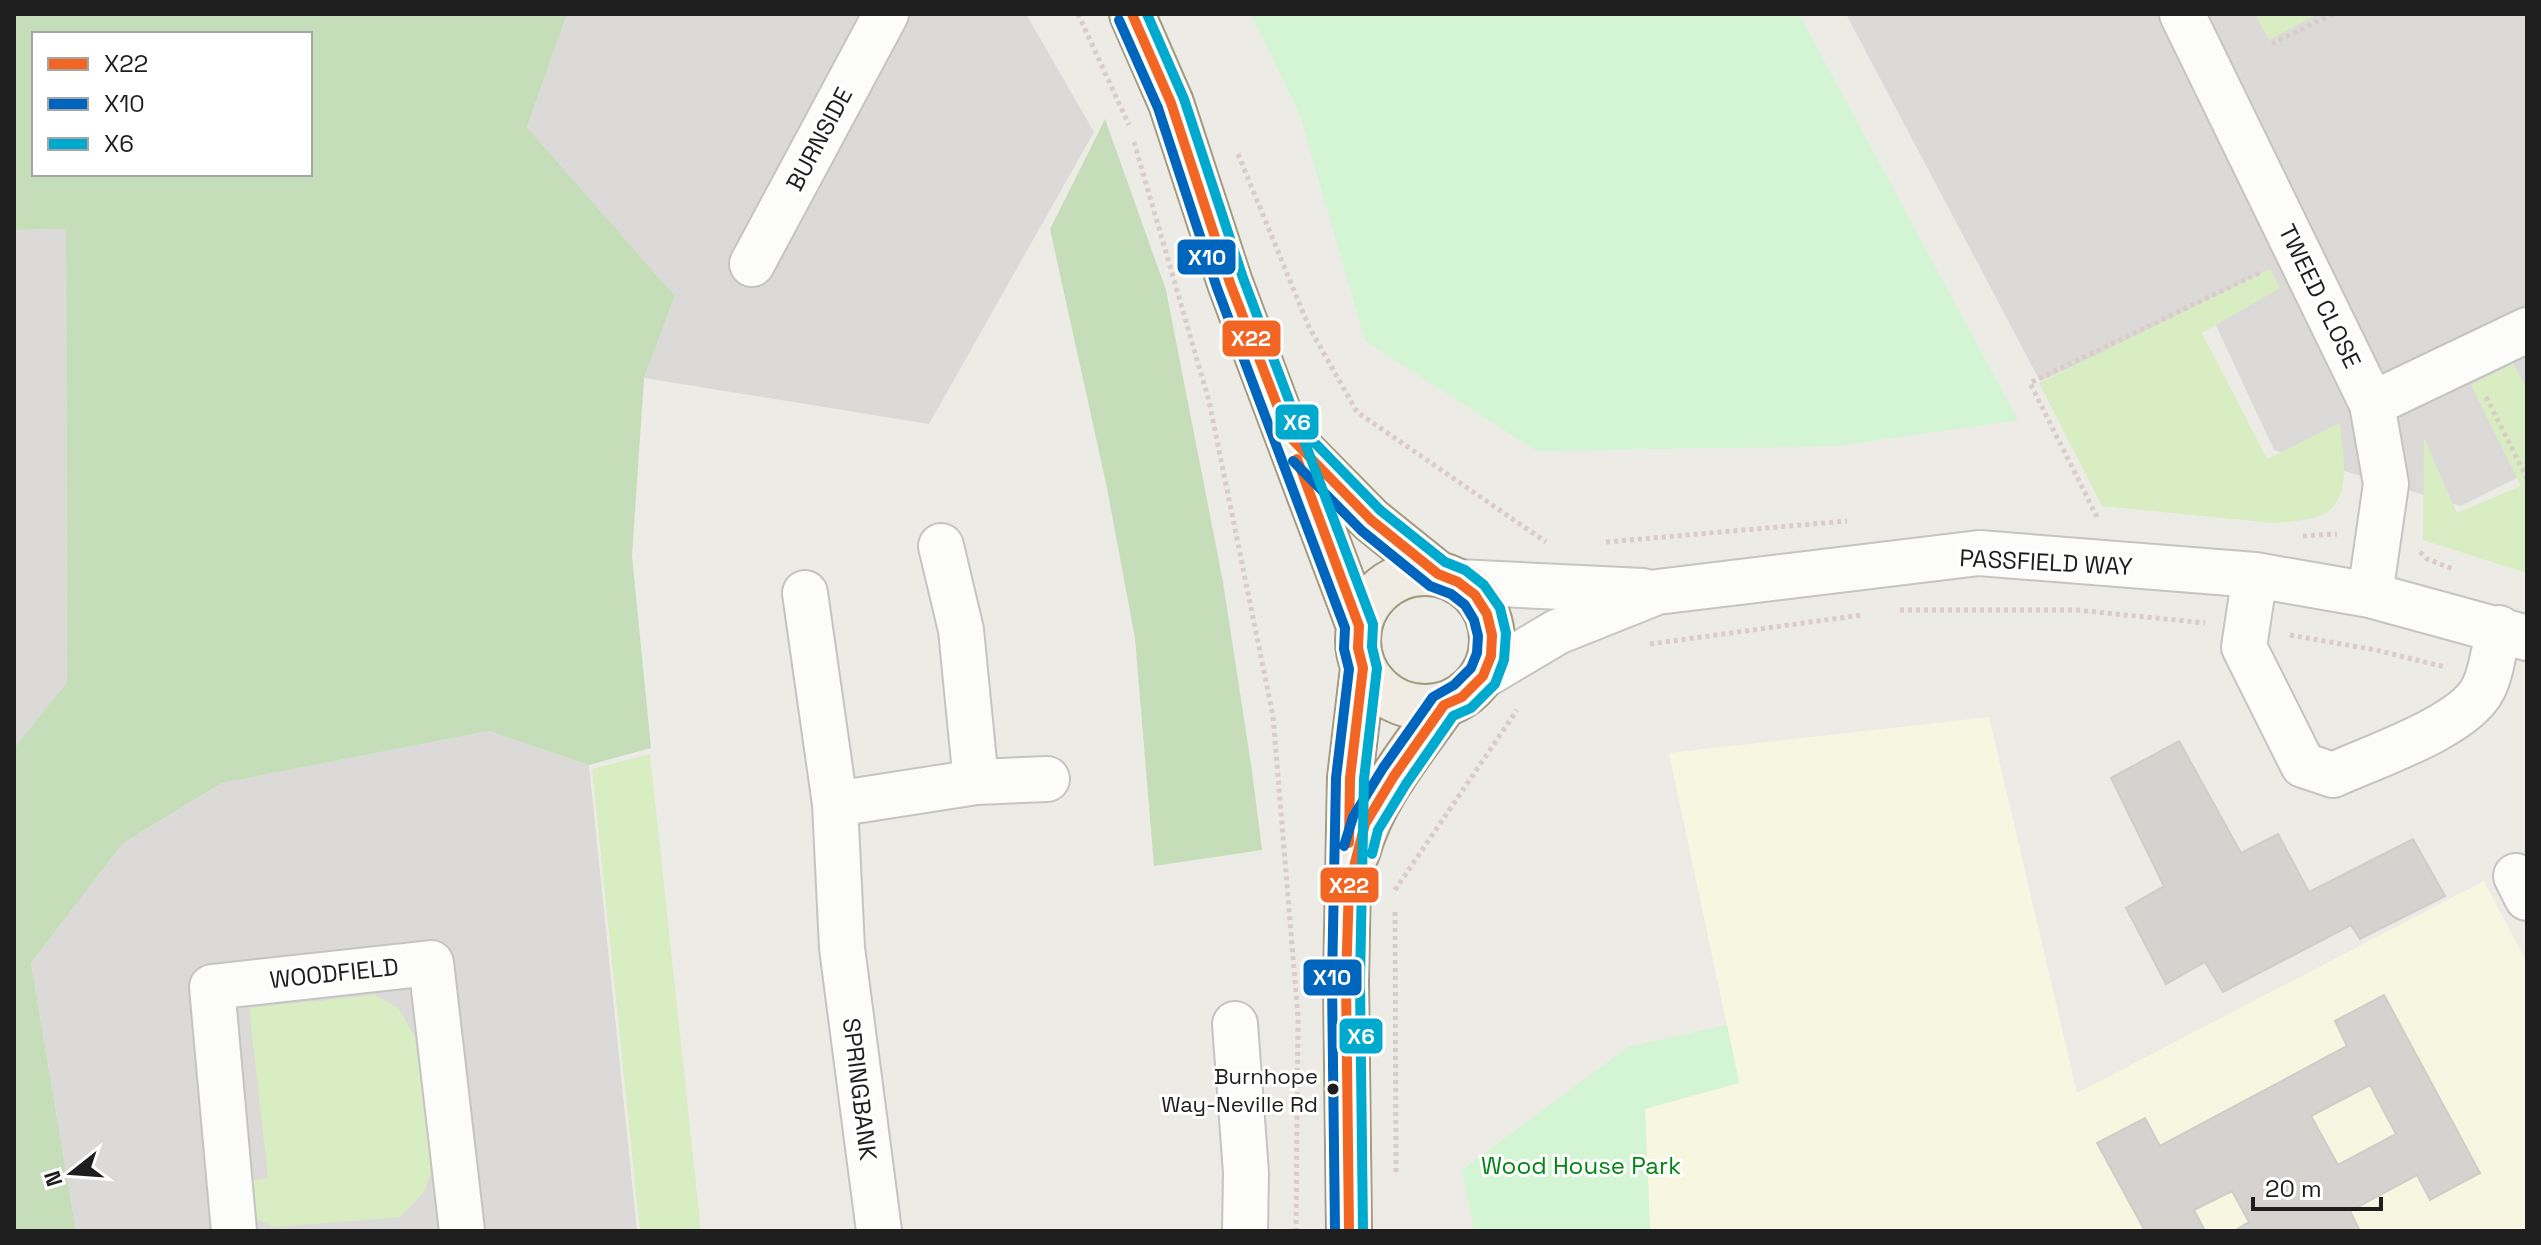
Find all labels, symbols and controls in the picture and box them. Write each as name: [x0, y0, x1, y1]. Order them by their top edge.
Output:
legend: [32, 32, 312, 176]
text: X22: [104, 48, 148, 79]
street label: BURNSIDE: [779, 82, 859, 196]
text: X10: [104, 88, 145, 119]
text: X6: [104, 128, 134, 159]
street label: TWEED CLOSE: [2272, 219, 2368, 373]
line badge: X10: [1176, 238, 1237, 276]
text: X10: [1188, 243, 1226, 271]
line badge: X22: [1221, 319, 1282, 358]
text: X22: [1231, 324, 1271, 352]
line badge: X6: [1274, 403, 1320, 441]
text: X6: [1283, 408, 1311, 436]
street label: PASSFIELD WAY: [1959, 542, 2134, 582]
line badge: X22: [1319, 866, 1380, 904]
text: X22: [1329, 871, 1369, 899]
street label: WOODFIELD: [268, 951, 400, 995]
line badge: X10: [1302, 958, 1363, 997]
text: X10: [1313, 963, 1351, 991]
street label: SPRINGBANK: [836, 1016, 884, 1162]
line badge: X6: [1338, 1017, 1384, 1055]
text: X6: [1347, 1022, 1375, 1050]
place label: Burnhope Way-Neville Rd: [1161, 1062, 1318, 1118]
marker: Burnhope Way-Neville Rd: [1325, 1081, 1341, 1097]
north arrow: [32, 1133, 112, 1213]
park label: Wood House Park: [1481, 1150, 1681, 1181]
scale bar: [2253, 1161, 2381, 1211]
text: N: [37, 1168, 68, 1190]
text: 20 m: [2265, 1173, 2322, 1204]

